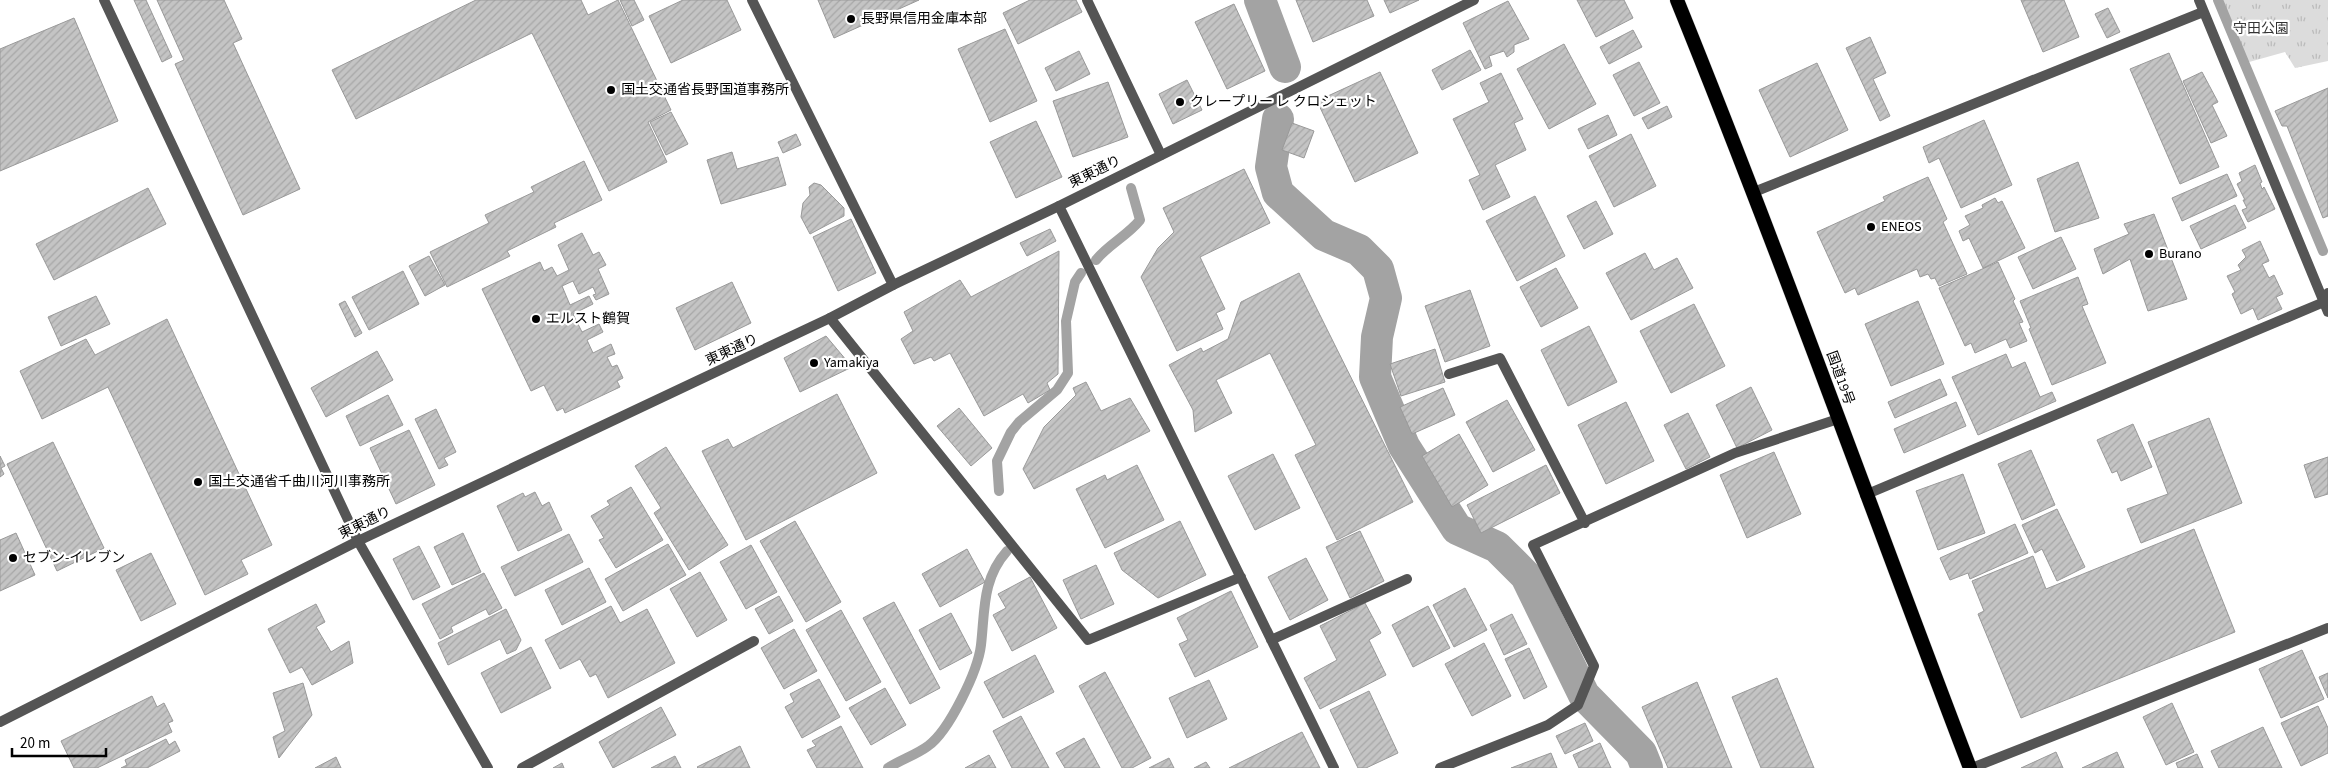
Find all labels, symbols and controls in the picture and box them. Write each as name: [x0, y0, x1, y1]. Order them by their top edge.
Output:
place label: 長野県信用金庫本部: [861, 9, 987, 29]
marker: 長野県信用金庫本部: [845, 13, 857, 25]
park label: 守田公園: [2233, 19, 2289, 39]
place label: 国土交通省長野国道事務所: [621, 80, 789, 100]
marker: 国土交通省長野国道事務所: [605, 84, 617, 96]
place label: クレープリー レ クロシェット: [1190, 92, 1377, 112]
marker: クレープリー レ クロシェット: [1174, 96, 1186, 108]
street label: 東東通り: [1065, 151, 1125, 193]
place label: ENEOS: [1881, 217, 1922, 237]
marker: ENEOS: [1865, 221, 1877, 233]
place label: Burano: [2159, 244, 2202, 264]
marker: Burano: [2143, 248, 2155, 260]
place label: エルスト鶴賀: [546, 309, 630, 329]
marker: エルスト鶴賀: [530, 313, 542, 325]
street label: 東東通り: [702, 329, 762, 371]
street label: 国道19号: [1821, 348, 1859, 408]
place label: Yamakiya: [823, 353, 879, 373]
marker: Yamakiya: [808, 357, 820, 369]
place label: 国土交通省千曲川河川事務所: [208, 472, 390, 492]
marker: 国土交通省千曲川河川事務所: [192, 476, 204, 488]
street label: 東東通り: [335, 502, 395, 544]
place label: セブン-イレブン: [23, 548, 125, 568]
marker: セブン-イレブン: [7, 552, 19, 564]
scale bar: [12, 726, 106, 758]
text: 20 m: [20, 733, 50, 754]

